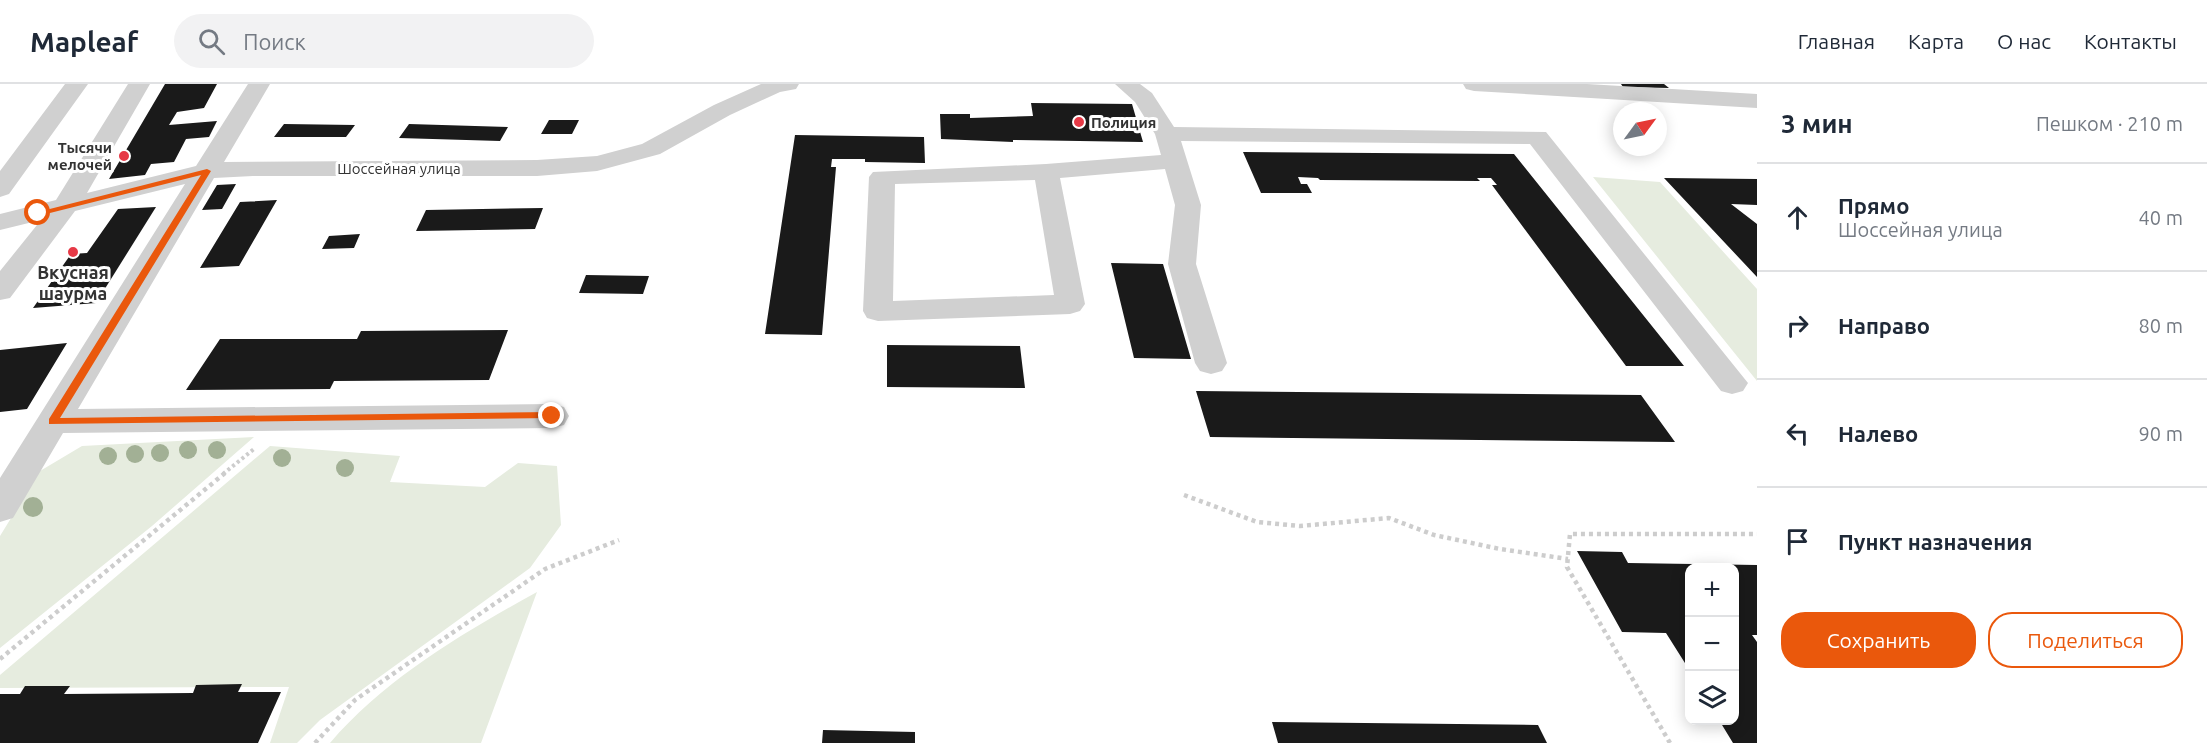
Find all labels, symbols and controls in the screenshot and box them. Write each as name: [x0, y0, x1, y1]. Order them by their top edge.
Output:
search box: [174, 14, 594, 68]
icon: search: [195, 25, 228, 58]
text: Mapleaf: [30, 26, 138, 57]
text: Поиск: [243, 29, 306, 54]
text: Главная: [1798, 29, 1875, 53]
text: Карта: [1908, 29, 1964, 53]
text: О нас: [1997, 29, 2051, 53]
text: Контакты: [2084, 29, 2177, 53]
north arrow: [1613, 102, 1667, 156]
text: 3 мин: [1781, 109, 1853, 138]
text: Пешком · 210 m: [2036, 112, 2183, 135]
place label: Полиция: [1091, 114, 1156, 131]
marker: Полиция: [1072, 115, 1086, 129]
place label: Тысячи мелочей: [48, 139, 112, 173]
marker: Тысячи мелочей: [117, 149, 131, 163]
street label: Шоссейная улица: [337, 160, 461, 177]
text: Прямо: [1838, 193, 1909, 218]
route start: [24, 199, 50, 225]
icon: ahead: [1781, 201, 1814, 234]
text: 40 m: [2139, 206, 2183, 229]
text: Шоссейная улица: [1838, 218, 2003, 241]
marker: Вкусная шаурма: [66, 245, 80, 259]
place label: Вкусная шаурма: [37, 262, 109, 303]
icon: right: [1781, 309, 1814, 342]
text: Направо: [1838, 313, 1930, 338]
text: 80 m: [2139, 314, 2183, 337]
route end: [538, 402, 564, 428]
icon: left: [1781, 417, 1814, 450]
text: Налево: [1838, 421, 1918, 446]
text: 90 m: [2139, 422, 2183, 445]
icon: arrive: [1781, 525, 1814, 558]
text: Пункт назначения: [1838, 529, 2032, 554]
map controls: [1685, 563, 1739, 725]
button: +: [1685, 563, 1739, 617]
button: Сохранить: [1781, 612, 1976, 668]
button: Поделиться: [1988, 612, 2183, 668]
button: −: [1685, 617, 1739, 671]
button: layers: [1685, 671, 1739, 725]

